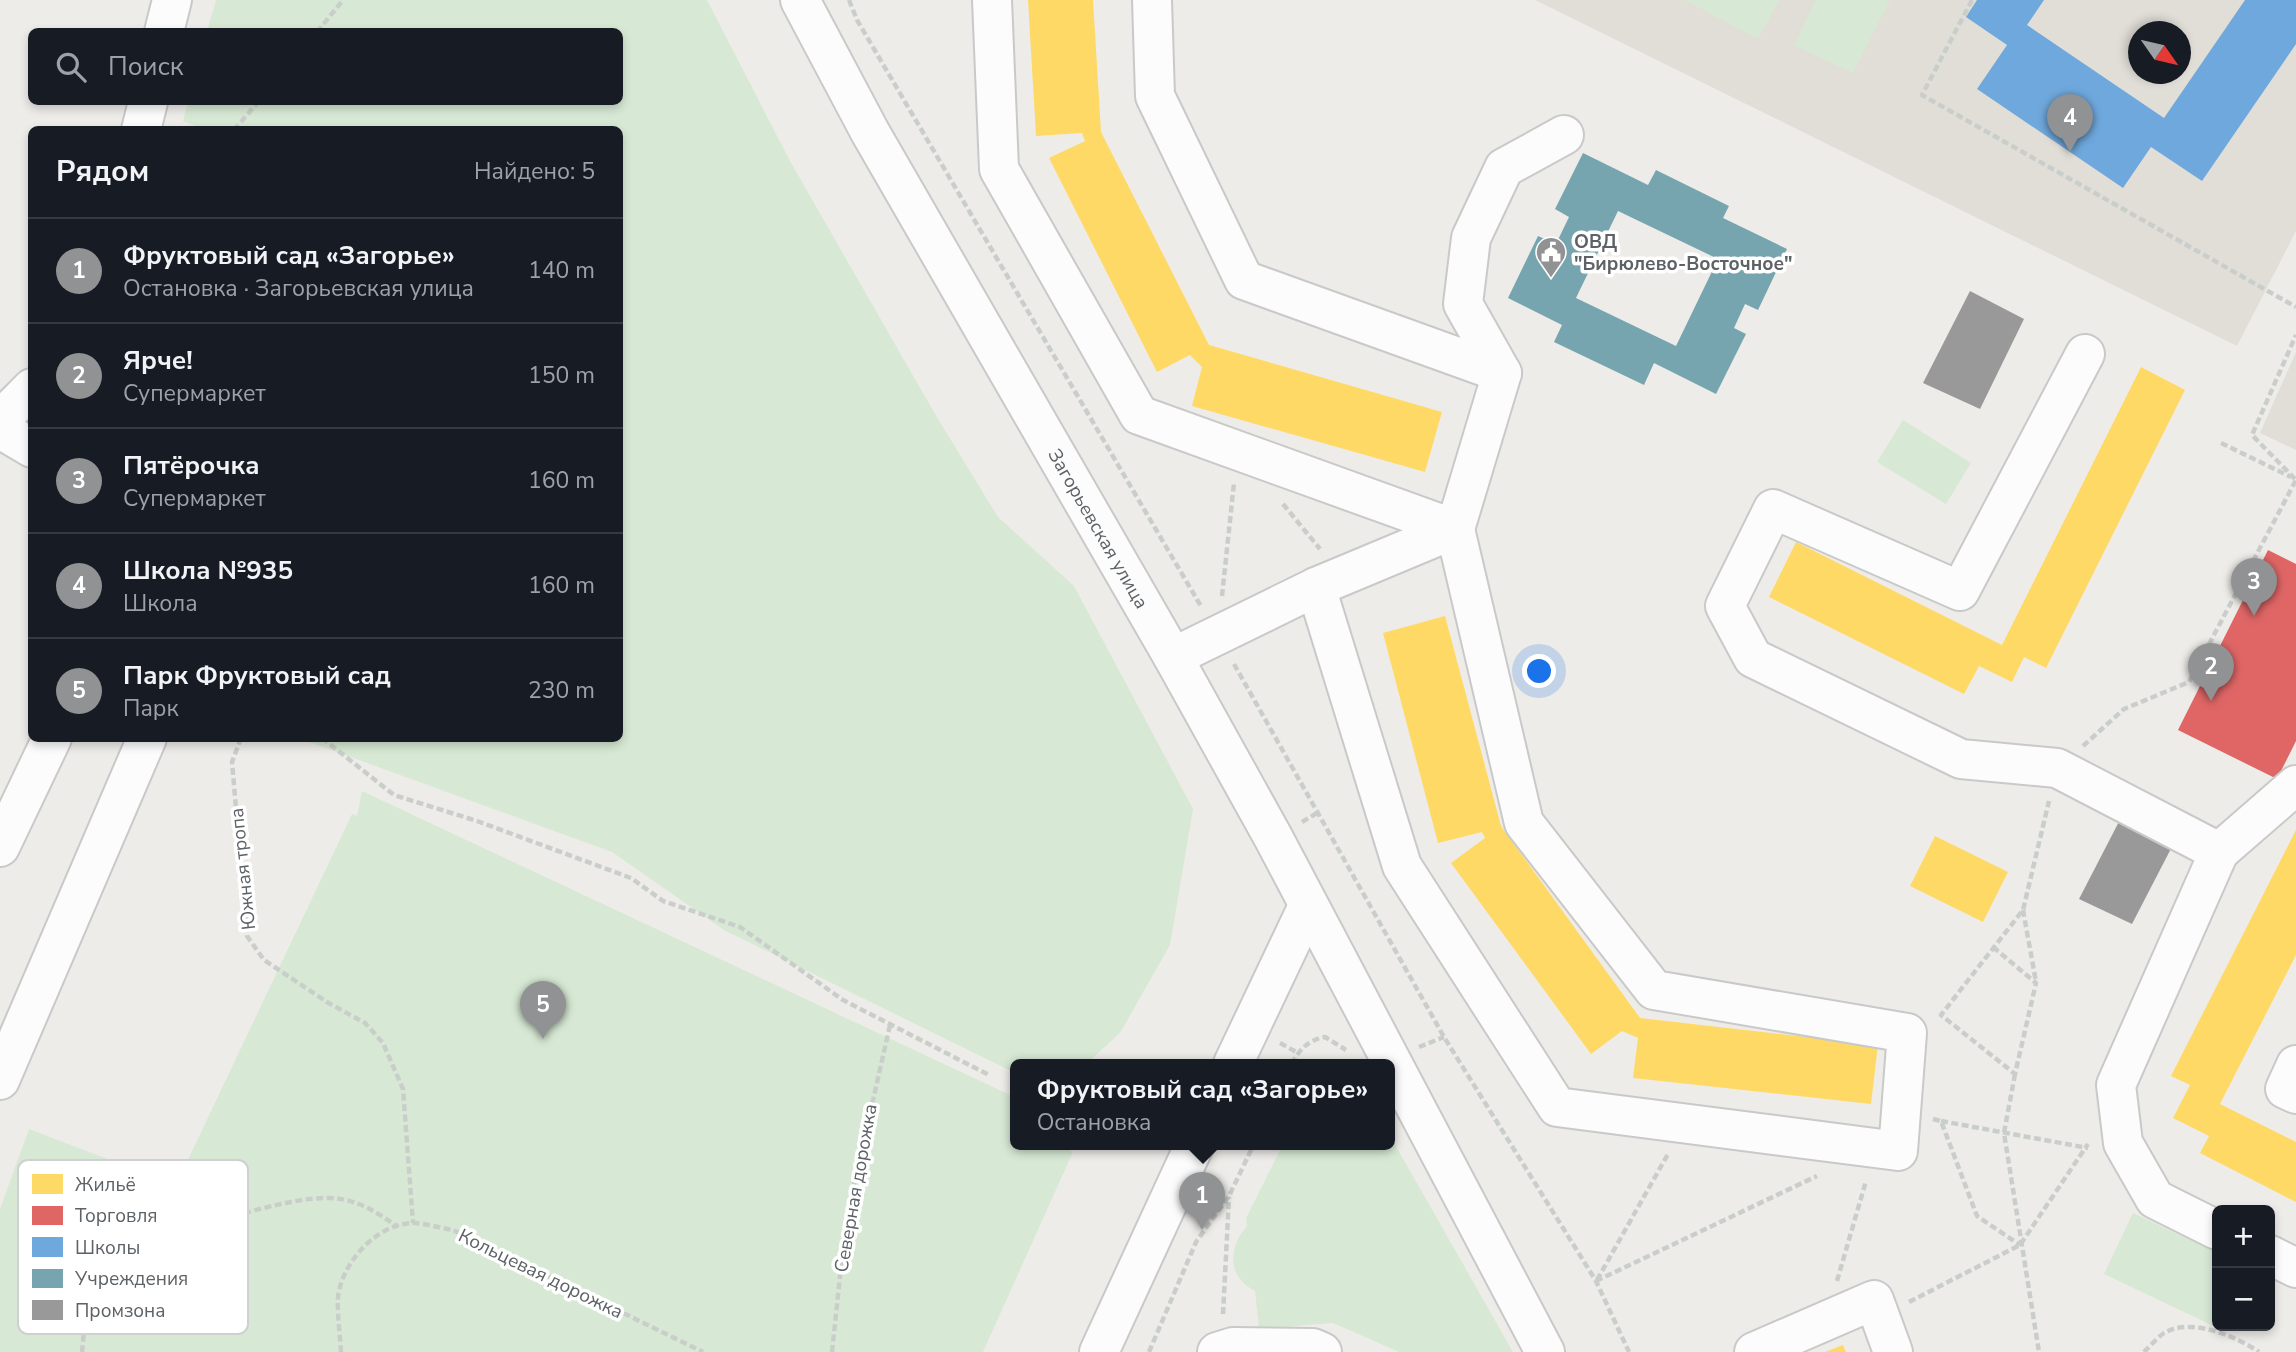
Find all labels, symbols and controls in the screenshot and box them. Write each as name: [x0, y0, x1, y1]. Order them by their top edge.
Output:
north arrow: [2128, 21, 2191, 84]
search box: [28, 28, 623, 105]
icon: search: [52, 48, 90, 86]
text: Поиск: [108, 49, 184, 84]
pin: 4: [2047, 94, 2093, 152]
text: Рядом: [56, 151, 149, 192]
text: Найдено: 5: [474, 156, 595, 187]
place label: ОВД "Бирюлево-Восточное": [1574, 229, 1793, 277]
public building icon: ОВД "Бирюлево-Восточное": [1534, 235, 1568, 279]
text: Фруктовый сад «Загорье»: [123, 238, 455, 273]
text: 1: [72, 255, 86, 286]
text: 140 m: [528, 255, 595, 286]
text: Остановка · Загорьевская улица: [123, 273, 474, 304]
text: Ярче!: [123, 343, 193, 378]
text: 2: [72, 360, 86, 391]
text: 150 m: [528, 360, 595, 391]
text: Супермаркет: [123, 378, 266, 409]
street label: Загорьевская улица: [1041, 444, 1154, 614]
text: Пятёрочка: [123, 448, 260, 483]
text: 3: [72, 465, 86, 496]
text: 160 m: [528, 465, 595, 496]
text: Супермаркет: [123, 483, 266, 514]
text: Школа №935: [123, 553, 293, 588]
pin: 3: [2231, 558, 2277, 616]
text: 4: [72, 570, 86, 601]
text: 160 m: [528, 570, 595, 601]
text: Школа: [123, 588, 198, 619]
pin: 2: [2188, 643, 2234, 701]
your location: [1522, 654, 1556, 688]
text: Парк Фруктовый сад: [123, 658, 391, 693]
text: 5: [72, 675, 86, 706]
text: 230 m: [528, 675, 595, 706]
text: Парк: [123, 693, 179, 724]
street label: Южная тропа: [224, 807, 262, 931]
pin: 5: [520, 981, 566, 1039]
popup: [1010, 1059, 1395, 1150]
text: Фруктовый сад «Загорье»: [1037, 1072, 1368, 1107]
street label: Северная дорожка: [828, 1102, 884, 1274]
text: Остановка: [1037, 1107, 1151, 1138]
legend: [18, 1160, 248, 1334]
text: Жильё: [75, 1172, 136, 1198]
pin: 1: [1179, 1172, 1225, 1230]
text: Торговля: [75, 1203, 158, 1229]
map controls: [2212, 1205, 2275, 1331]
button: +: [2212, 1205, 2275, 1268]
street label: Кольцевая дорожка: [454, 1223, 627, 1325]
text: Школы: [75, 1235, 140, 1261]
text: Учреждения: [74, 1266, 188, 1292]
button: −: [2212, 1268, 2275, 1331]
text: Промзона: [75, 1298, 166, 1324]

